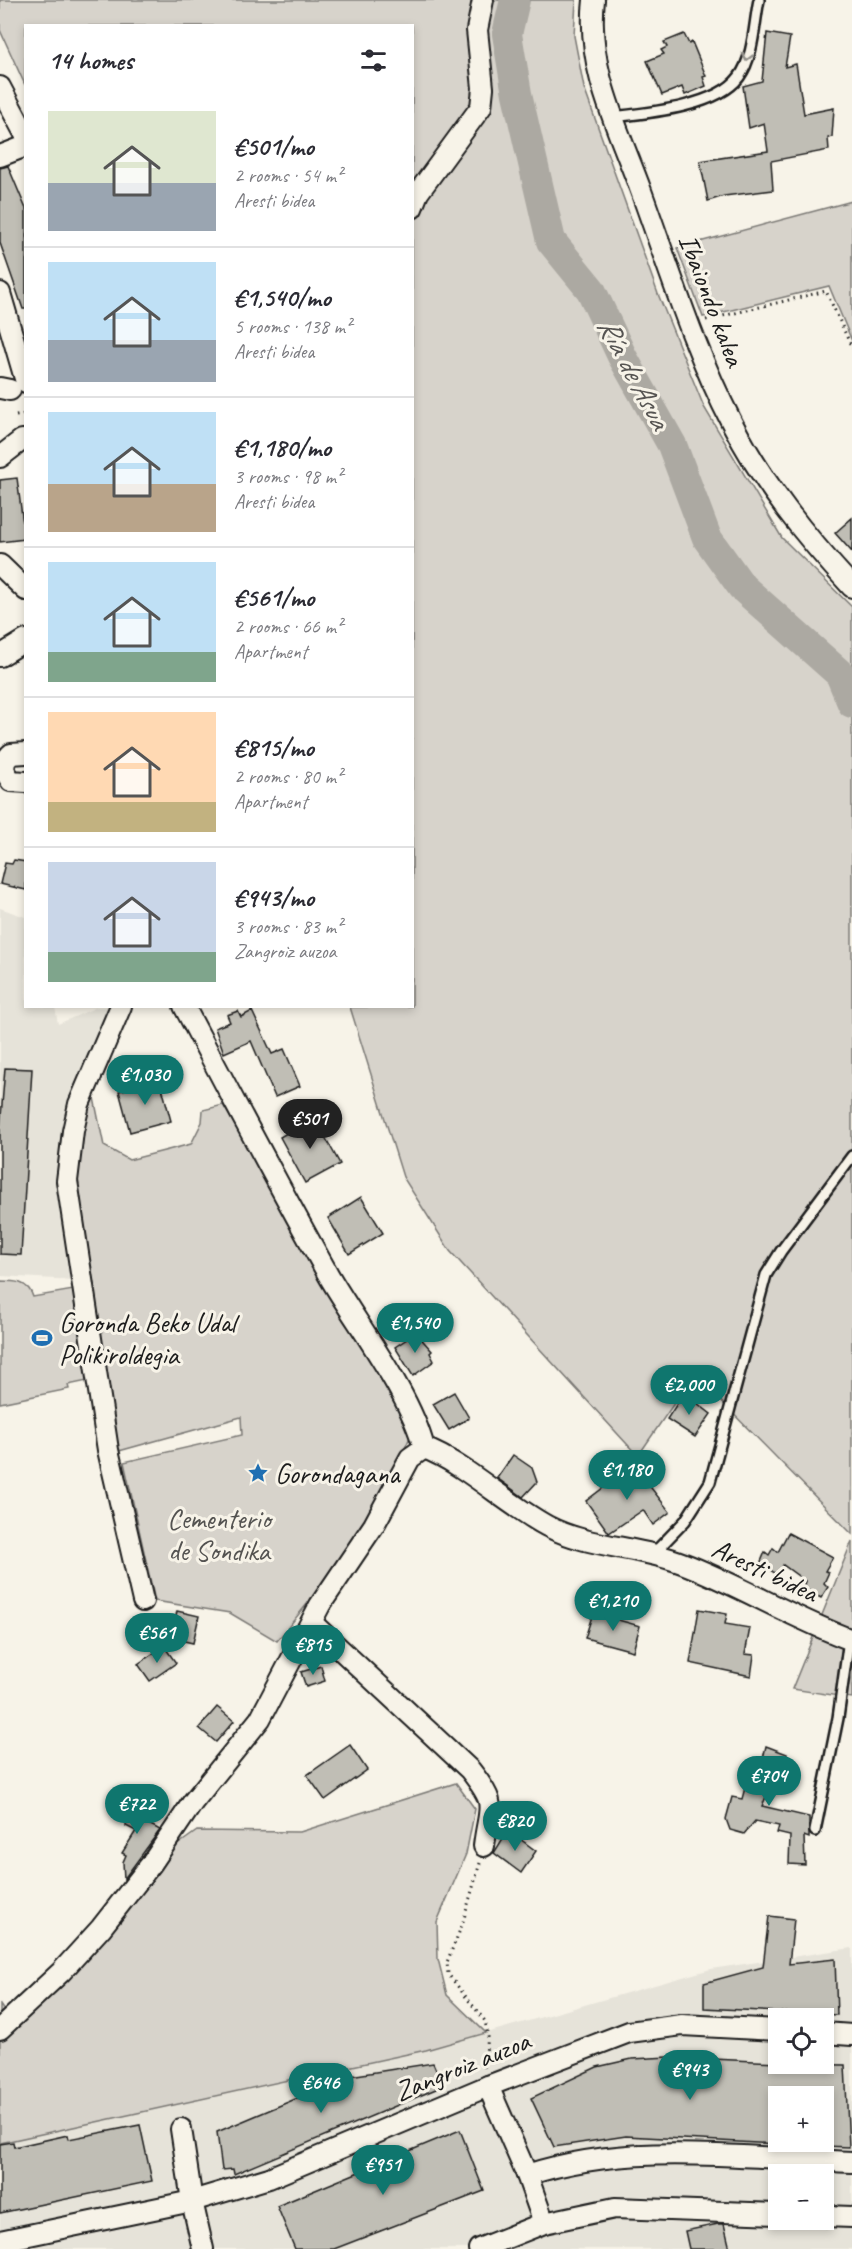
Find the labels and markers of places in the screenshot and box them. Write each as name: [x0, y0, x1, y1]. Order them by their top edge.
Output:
pin: €1,030: [96, 1055, 194, 1106]
pin: €501: [274, 1099, 346, 1150]
pin: €1,540: [366, 1303, 464, 1354]
place label: Goronda Beko Udal Polikiroldegia: [59, 1305, 241, 1372]
sports icon: Goronda Beko Udal Polikiroldegia: [30, 1326, 54, 1350]
pin: €2,000: [640, 1365, 738, 1416]
pin: €1,180: [578, 1450, 676, 1501]
place label: Gorondagana: [275, 1456, 401, 1491]
place icon: Gorondagana: [246, 1461, 270, 1485]
pin: €1,210: [564, 1581, 662, 1632]
pin: €561: [121, 1613, 193, 1664]
pin: €815: [277, 1625, 349, 1676]
pin: €704: [733, 1756, 805, 1807]
pin: €722: [101, 1784, 173, 1835]
pin: €820: [479, 1801, 551, 1852]
pin: €943: [654, 2050, 726, 2101]
pin: €646: [285, 2063, 357, 2114]
pin: €951: [347, 2145, 419, 2196]

